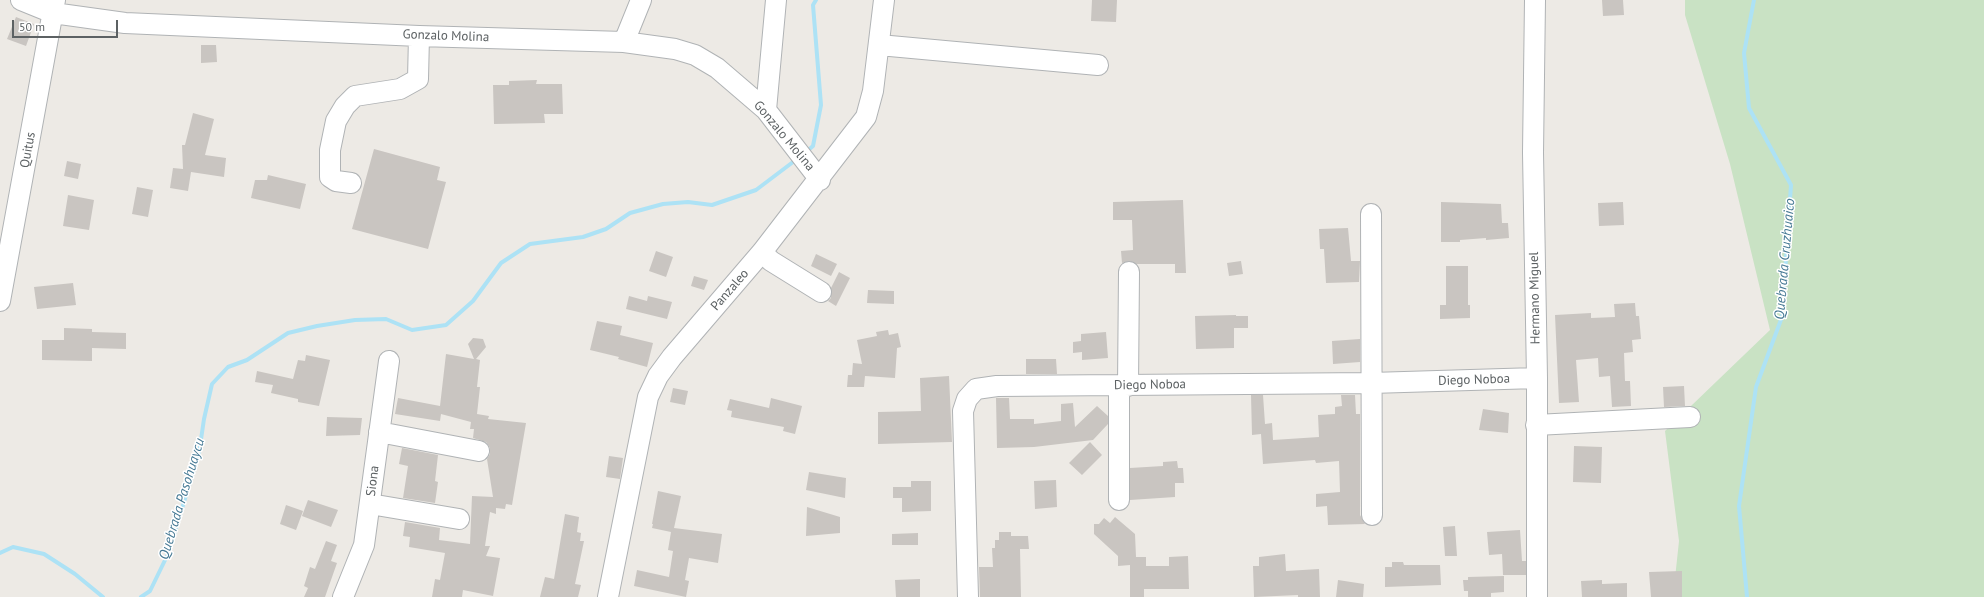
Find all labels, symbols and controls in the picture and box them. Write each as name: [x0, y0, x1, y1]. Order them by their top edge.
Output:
scale bar: [14, 12, 120, 38]
text: 50 m: [19, 19, 45, 34]
street label: Gonzalo Molina: [402, 27, 490, 45]
street label: Gonzalo Molina: [750, 98, 818, 174]
street label: Quitus: [17, 131, 39, 169]
water label: Quebrada Cruzhuaico: [1771, 198, 1799, 320]
street label: Hermano Miguel: [1526, 252, 1544, 344]
street label: Panzaleo: [708, 266, 752, 314]
street label: Diego Noboa: [1438, 371, 1510, 389]
street label: Diego Noboa: [1114, 377, 1186, 393]
water label: Quebrada Pasohuaycu: [156, 436, 208, 562]
street label: Siona: [363, 465, 383, 497]

